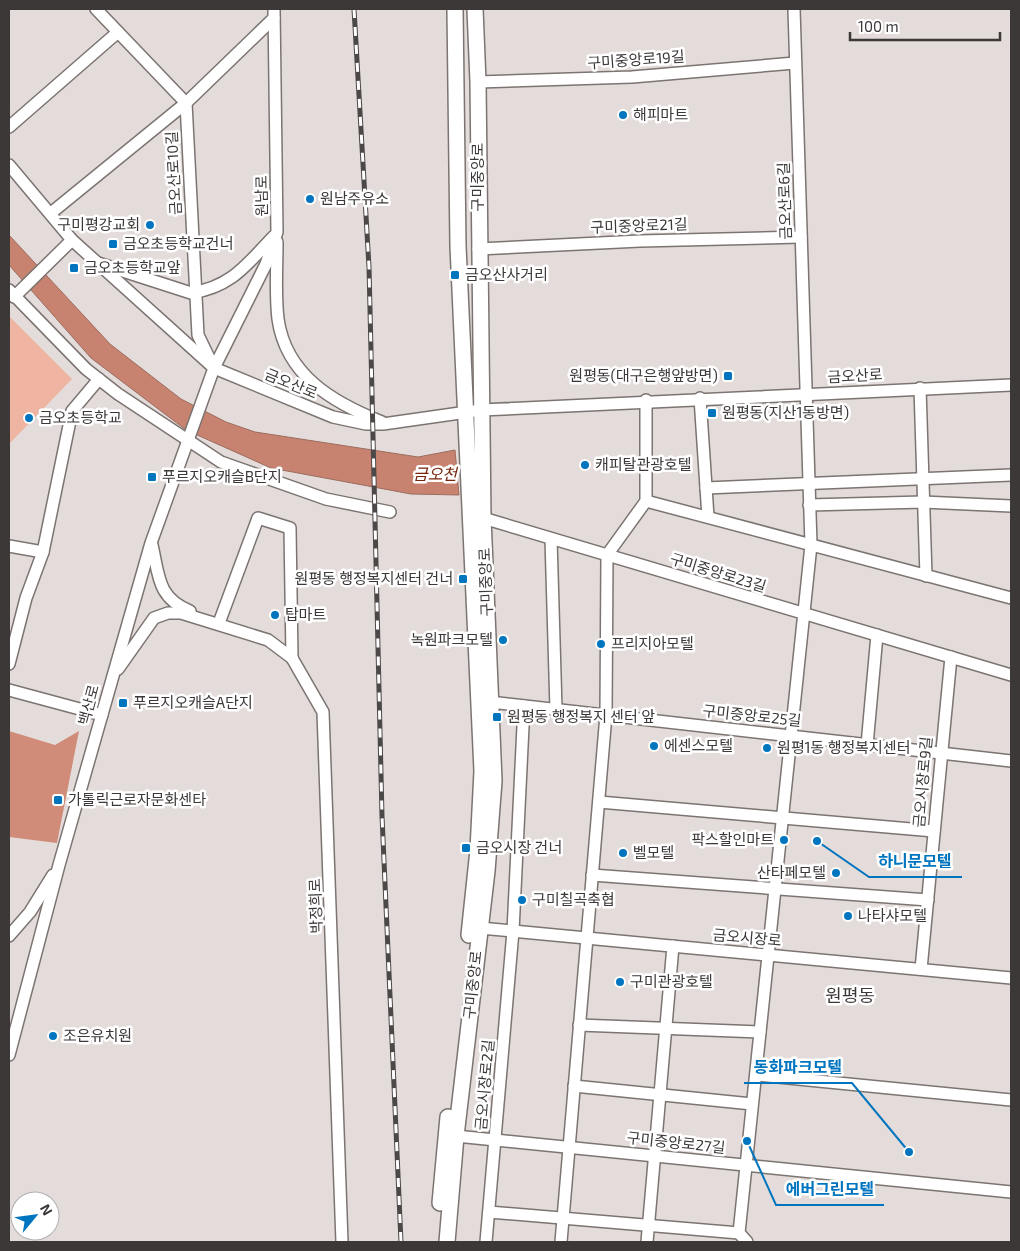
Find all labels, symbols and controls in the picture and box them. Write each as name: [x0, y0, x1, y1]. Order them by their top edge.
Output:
scale bar: [850, 10, 1000, 42]
text: 100 m: [858, 17, 899, 35]
street label: 구미중앙로19길: [587, 47, 685, 71]
place label: 해피마트: [633, 105, 688, 123]
marker: 해피마트: [617, 109, 629, 121]
street label: 금오산로10길: [162, 131, 184, 215]
street label: 구미중앙로: [468, 142, 486, 212]
street label: 금오산로6길: [774, 162, 794, 240]
street label: 원남로: [252, 175, 270, 217]
place label: 원남주유소: [320, 189, 389, 207]
marker: 원남주유소: [304, 193, 316, 205]
street label: 구미중앙로21길: [590, 214, 688, 236]
place label: 구미평강교회: [57, 215, 140, 233]
marker: 구미평강교회: [144, 219, 156, 231]
place label: 금오초등학교건너: [123, 234, 233, 252]
marker: 금오초등학교건너: [107, 238, 119, 250]
place label: 금오초등학교앞: [84, 258, 181, 276]
marker: 금오초등학교앞: [68, 262, 80, 274]
place label: 금오산사거리: [465, 265, 548, 283]
marker: 금오산사거리: [449, 269, 461, 281]
street label: 금오산로: [262, 364, 320, 402]
street label: 금오산로: [827, 365, 883, 385]
place label: 원평동(대구은행앞방면): [569, 366, 718, 384]
marker: 원평동(대구은행앞방면): [722, 370, 734, 382]
place label: 원평동(지산1동방면): [722, 403, 849, 421]
marker: 원평동(지산1동방면): [706, 407, 718, 419]
place label: 금오초등학교: [39, 408, 122, 426]
marker: 금오초등학교: [23, 412, 35, 424]
place label: 캐피탈관광호텔: [595, 455, 692, 473]
marker: 캐피탈관광호텔: [579, 459, 591, 471]
water label: 금오천: [413, 464, 459, 483]
place label: 푸르지오캐슬B단지: [162, 467, 282, 485]
marker: 푸르지오캐슬B단지: [146, 471, 158, 483]
street label: 구미중앙로: [475, 547, 495, 617]
street label: 구미중앙로23길: [668, 549, 769, 595]
place label: 원평동 행정복지센터 건너: [295, 569, 453, 587]
marker: 원평동 행정복지센터 건너: [457, 573, 469, 585]
place label: 탑마트: [285, 605, 327, 623]
marker: 탑마트: [269, 609, 281, 621]
place label: 녹원파크모텔: [410, 630, 493, 648]
marker: 녹원파크모텔: [497, 634, 509, 646]
place label: 프리지아모텔: [611, 634, 694, 652]
marker: 프리지아모텔: [595, 638, 607, 650]
street label: 백산로: [74, 682, 102, 727]
place label: 푸르지오캐슬A단지: [133, 693, 253, 711]
marker: 푸르지오캐슬A단지: [117, 697, 129, 709]
street label: 구미중앙로25길: [702, 701, 802, 729]
place label: 원평동 행정복지 센터 앞: [507, 707, 655, 725]
marker: 원평동 행정복지 센터 앞: [491, 711, 503, 723]
place label: 에센스모텔: [664, 736, 733, 754]
street label: 금오시장로9길: [909, 736, 935, 828]
place label: 원평1동 행정복지센터: [777, 738, 911, 756]
marker: 에센스모텔: [648, 740, 660, 752]
marker: 원평1동 행정복지센터: [761, 742, 773, 754]
place label: 가톨릭근로자문화센타: [68, 790, 206, 808]
marker: 가톨릭근로자문화센타: [52, 794, 64, 806]
place label: 팍스할인마트: [691, 830, 774, 848]
marker: 팍스할인마트: [778, 834, 790, 846]
place label: 금오시장 건너: [476, 838, 562, 856]
marker: 금오시장 건너: [460, 842, 472, 854]
place label: 벨모텔: [633, 843, 674, 861]
callout: 하니문모텔: [869, 846, 962, 877]
marker: 벨모텔: [617, 847, 629, 859]
text: 하니문모텔: [878, 851, 952, 870]
place label: 산타페모텔: [757, 863, 826, 881]
marker: 산타페모텔: [830, 867, 842, 879]
street label: 박정희로: [305, 878, 325, 934]
place label: 구미칠곡축협: [532, 890, 615, 908]
marker: 구미칠곡축협: [516, 894, 528, 906]
place label: 나타샤모텔: [858, 906, 927, 924]
marker: 나타샤모텔: [842, 910, 854, 922]
street label: 금오시장로: [712, 925, 782, 949]
street label: 구미중앙로: [459, 950, 485, 1020]
place label: 구미관광호텔: [630, 972, 713, 990]
marker: 구미관광호텔: [614, 976, 626, 988]
district label: 원평동: [825, 984, 875, 1006]
place label: 조은유치원: [63, 1026, 132, 1044]
marker: 조은유치원: [47, 1030, 59, 1042]
street label: 금오시장로2길: [471, 1039, 497, 1131]
callout: 동화파크모텔: [744, 1052, 852, 1083]
text: 동화파크모텔: [754, 1057, 842, 1076]
street label: 구미중앙로27길: [626, 1128, 726, 1156]
callout: 에버그린모텔: [776, 1174, 884, 1205]
text: 에버그린모텔: [786, 1179, 874, 1198]
north arrow: [10, 1191, 60, 1241]
text: N: [37, 1201, 57, 1218]

